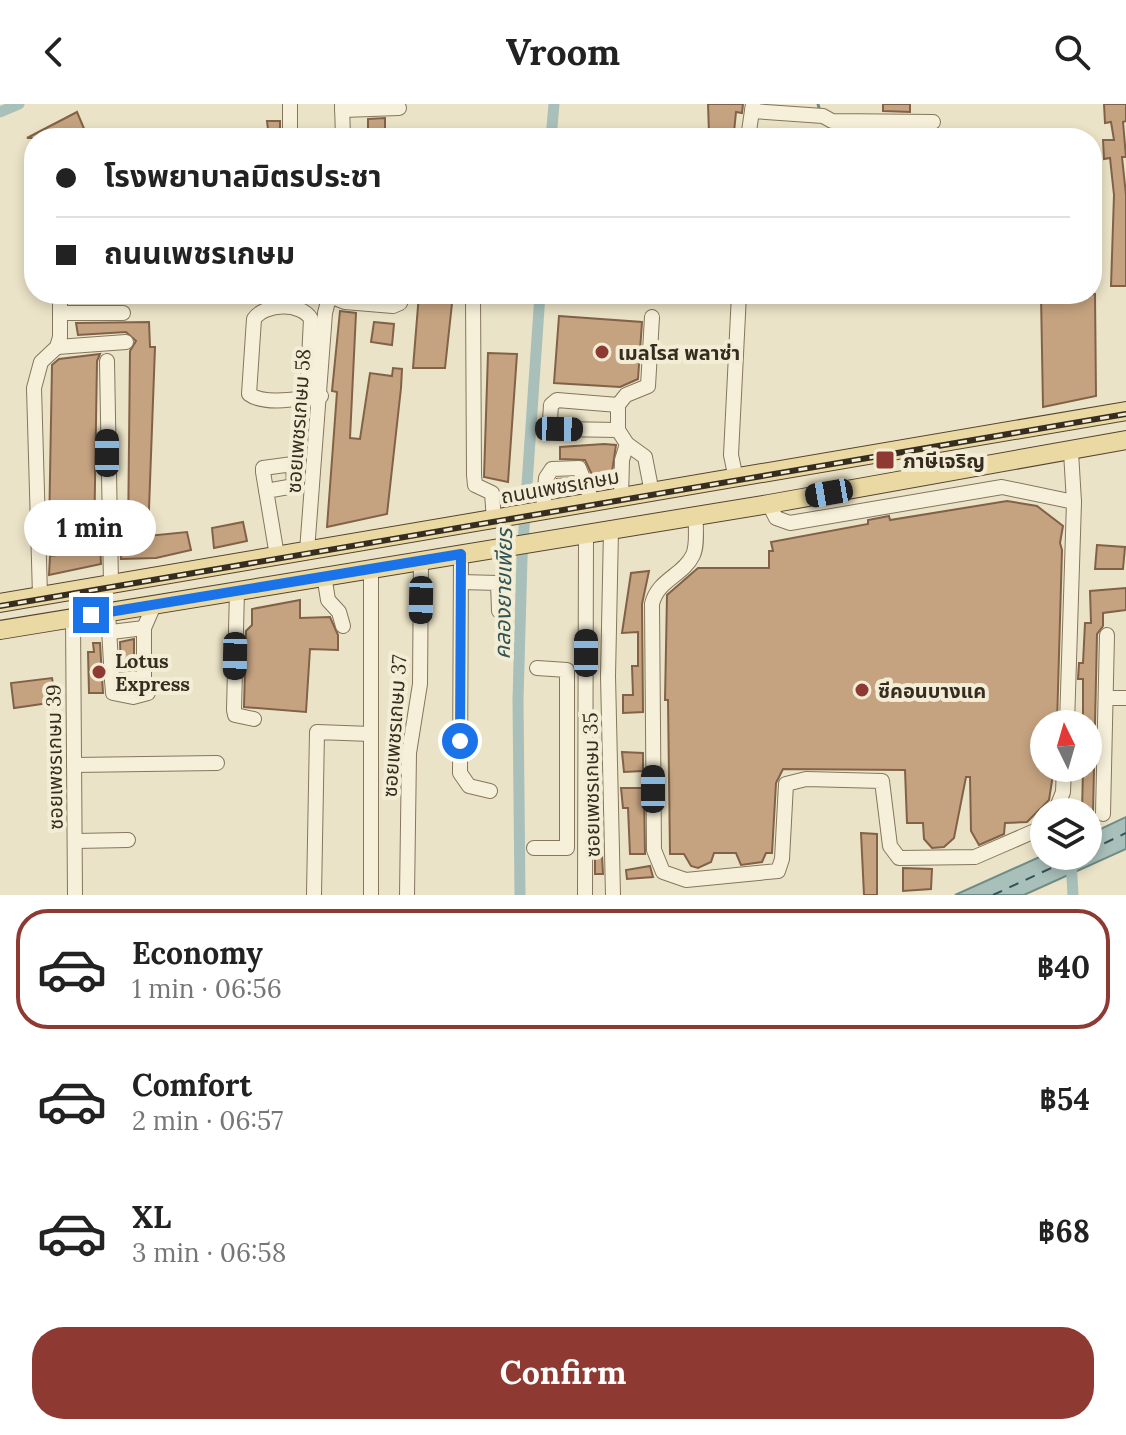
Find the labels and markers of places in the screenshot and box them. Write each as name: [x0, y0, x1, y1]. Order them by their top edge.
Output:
place label: เมลโรส พลาซ่า: [618, 340, 740, 365]
marker: เมลโรส พลาซ่า: [593, 343, 611, 361]
place label: ภาษีเจริญ: [903, 448, 985, 473]
marker: ภาษีเจริญ: [874, 449, 896, 471]
place label: Lotus Express: [115, 648, 190, 696]
marker: Lotus Express: [90, 663, 108, 681]
place label: ซีคอนบางแค: [878, 678, 986, 703]
marker: ซีคอนบางแค: [853, 681, 871, 699]

